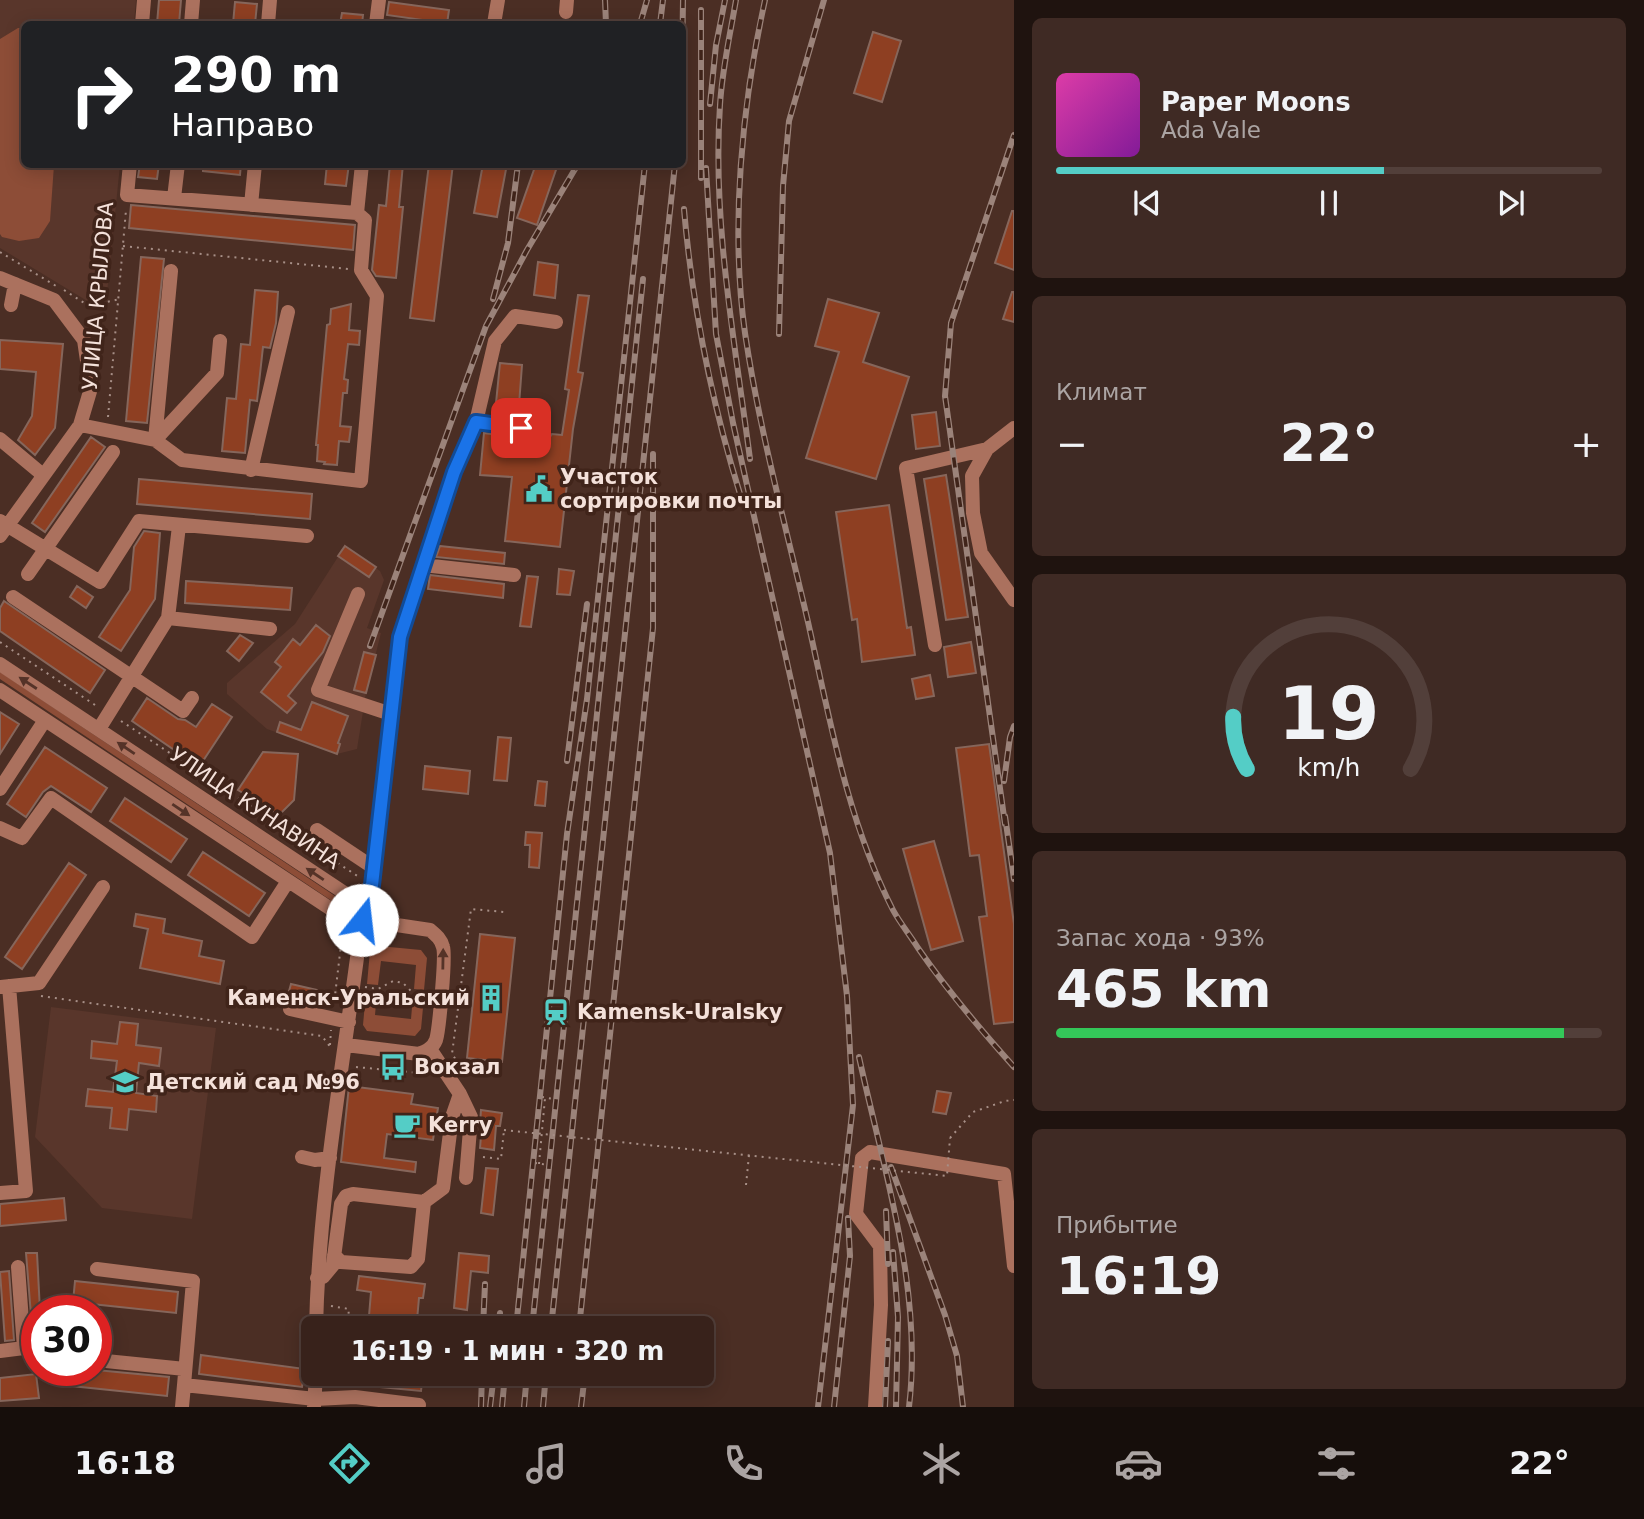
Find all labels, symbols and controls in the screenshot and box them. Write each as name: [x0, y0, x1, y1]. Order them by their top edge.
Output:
text: 290 m: [171, 47, 341, 104]
icon: right: [56, 49, 147, 140]
text: Paper Moons: [1161, 87, 1351, 117]
text: Направо: [171, 106, 314, 144]
text: Ada Vale: [1161, 117, 1261, 143]
icon: previous: [1128, 184, 1166, 222]
icon: pause: [1310, 184, 1348, 222]
icon: next: [1492, 184, 1530, 222]
street label: УЛИЦА КРЫЛОВА: [78, 200, 118, 391]
text: Климат: [1056, 379, 1147, 405]
pin: [491, 398, 551, 458]
icon: arrive: [502, 409, 540, 447]
text: 22°: [1280, 413, 1378, 473]
text: −: [1056, 422, 1088, 466]
text: +: [1570, 422, 1602, 466]
place label: Участок сортировки почты: [560, 465, 782, 513]
public building icon: Участок сортировки почты: [524, 474, 554, 504]
text: 19: [1278, 672, 1380, 757]
one-way arrow: [18, 676, 38, 689]
one-way arrow: [117, 741, 136, 754]
street label: УЛИЦА КУНАВИНА: [165, 742, 345, 874]
text: km/h: [1297, 753, 1361, 782]
one-way arrow: [171, 803, 190, 816]
one-way arrow: [306, 868, 325, 881]
position arrow: [325, 883, 399, 957]
text: Запас хода · 93%: [1056, 925, 1265, 951]
one-way arrow: [437, 948, 448, 970]
text: 465 km: [1056, 959, 1271, 1019]
building icon: Каменск-Уральский: [476, 983, 506, 1013]
place label: Каменск-Уральский: [227, 986, 470, 1010]
station icon: Kamensk-Uralsky: [541, 997, 571, 1027]
place label: Kamensk-Uralsky: [577, 1000, 783, 1024]
bus stop icon: Вокзал: [378, 1052, 408, 1082]
place label: Вокзал: [414, 1055, 500, 1079]
school or university icon: Детский сад №96: [110, 1067, 140, 1097]
place label: Детский сад №96: [146, 1070, 360, 1094]
cafe icon: Kerry: [392, 1110, 422, 1140]
place label: Kerry: [428, 1113, 493, 1137]
text: Прибытие: [1056, 1212, 1178, 1238]
text: 16:19: [1056, 1246, 1222, 1306]
speed limit sign: 30: [21, 1295, 112, 1386]
text: 16:19 · 1 мин · 320 m: [351, 1336, 664, 1366]
icon: directions: [325, 1439, 374, 1488]
icon: music: [522, 1439, 571, 1488]
icon: phone: [719, 1439, 768, 1488]
icon: climate: [917, 1439, 966, 1488]
icon: car: [1114, 1439, 1163, 1488]
icon: filters: [1312, 1439, 1361, 1488]
text: 16:18: [74, 1444, 176, 1482]
text: 22°: [1509, 1444, 1570, 1482]

